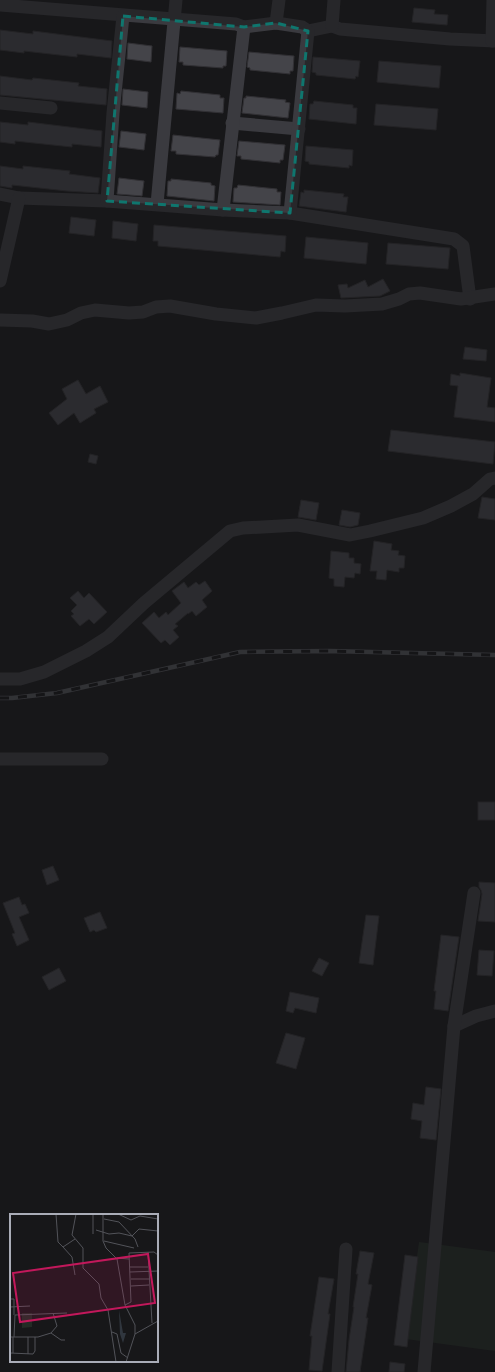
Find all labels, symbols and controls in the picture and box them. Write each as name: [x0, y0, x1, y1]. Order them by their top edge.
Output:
inset map: [10, 1214, 158, 1362]

